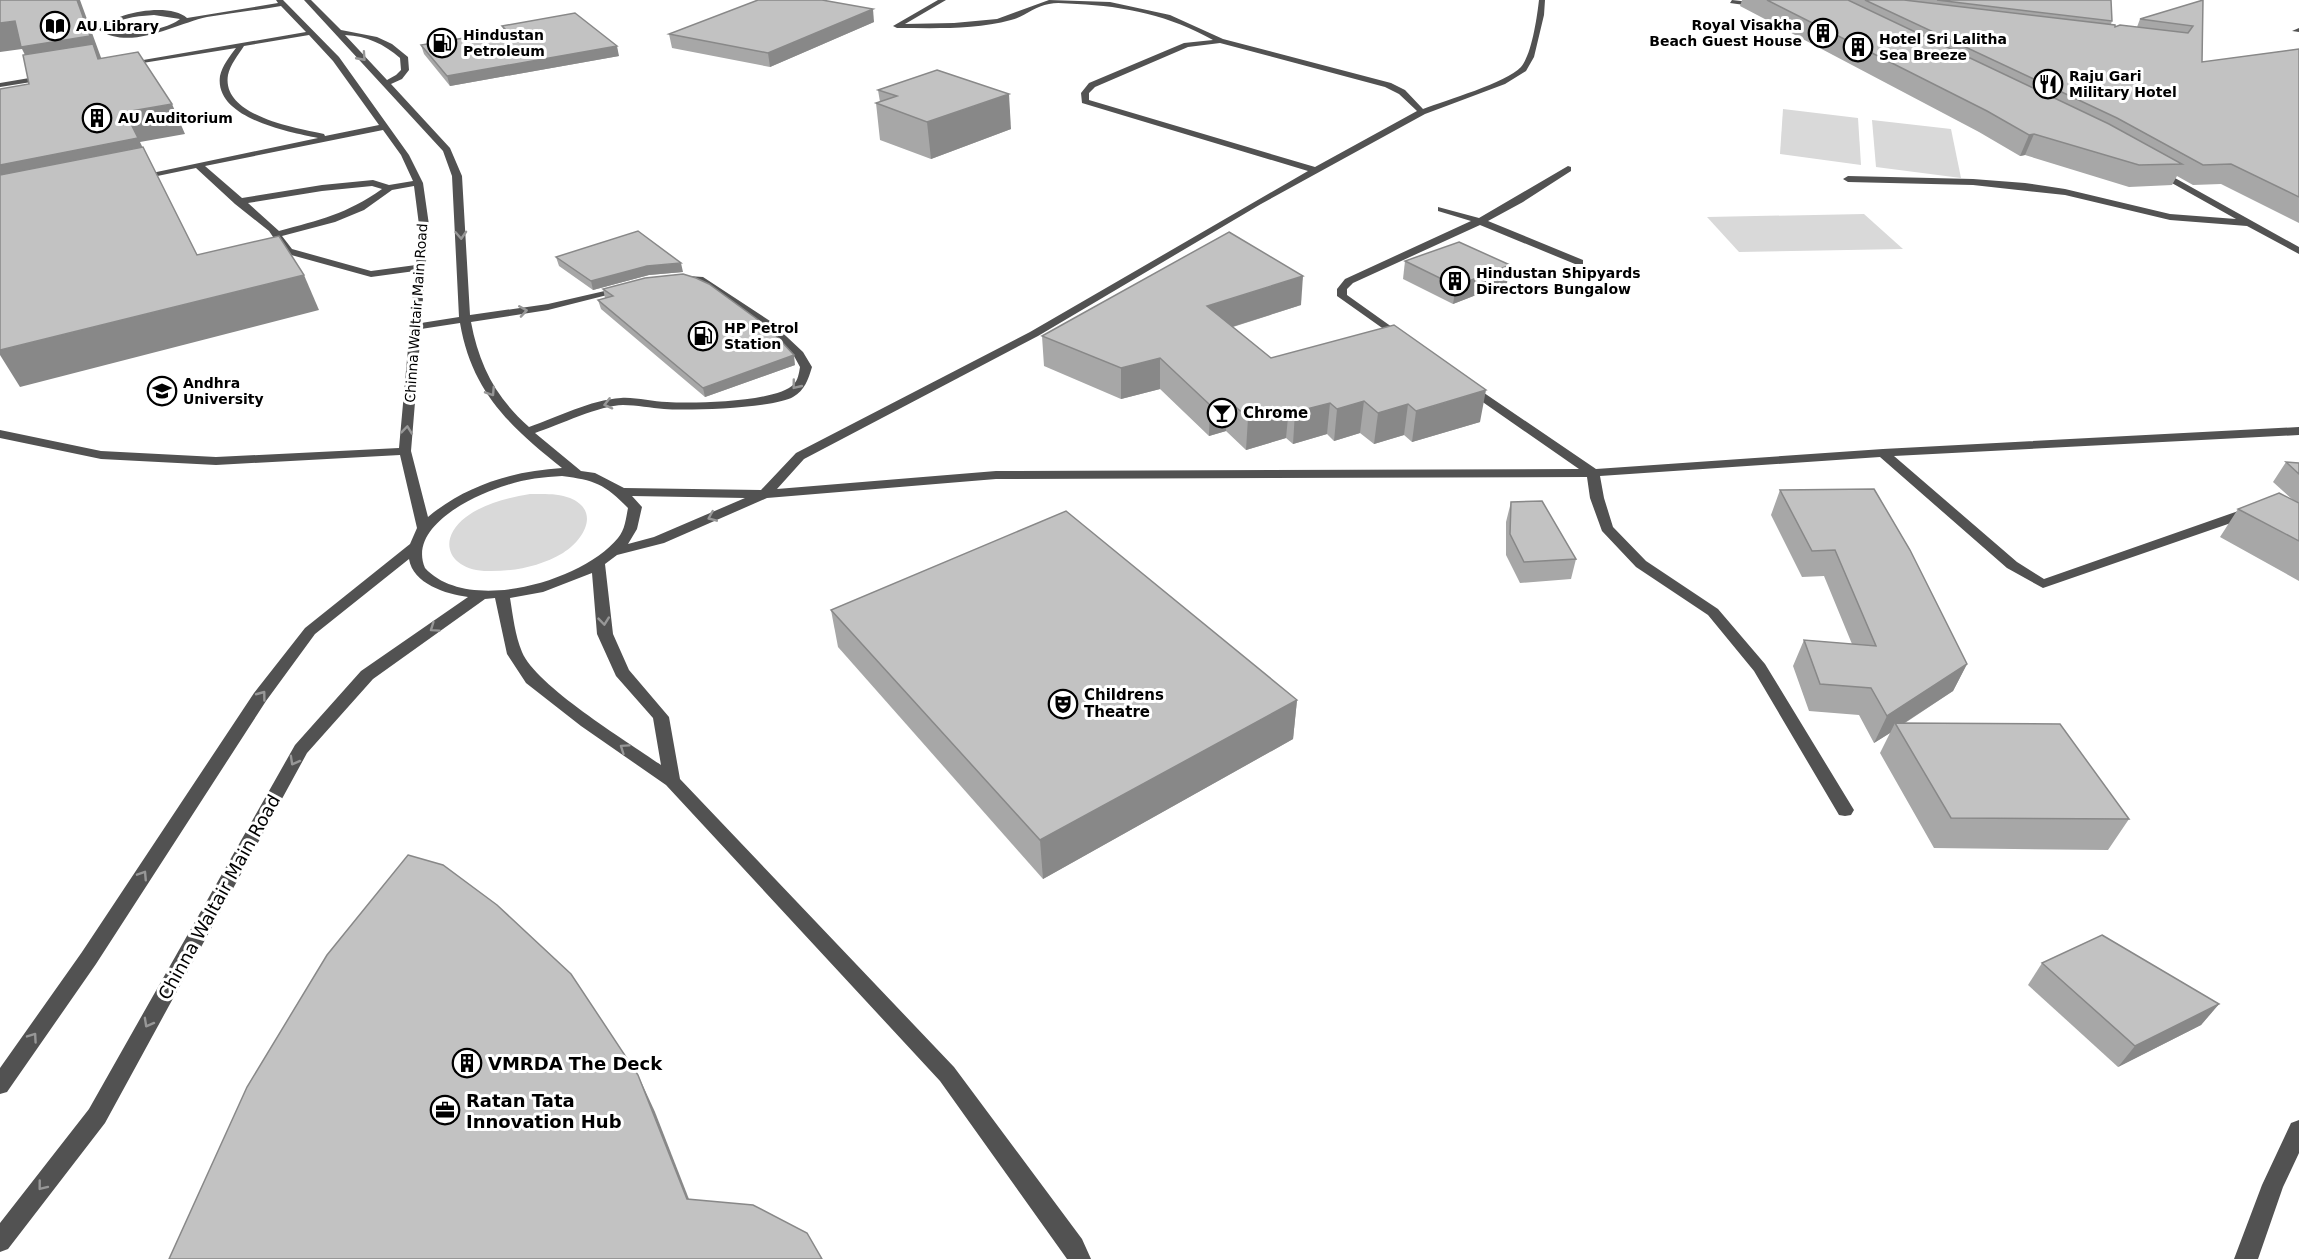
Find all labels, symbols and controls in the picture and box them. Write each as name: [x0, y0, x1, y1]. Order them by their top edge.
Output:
library icon: AU Library: [39, 10, 71, 42]
place label: Royal Visakha Beach Guest House: [1649, 17, 1802, 49]
building icon: Royal Visakha Beach Guest House: [1807, 17, 1839, 49]
place label: AU Library: [76, 18, 159, 34]
fuel station icon: Hindustan Petroleum: [426, 27, 458, 59]
place label: Hindustan Petroleum: [463, 27, 545, 59]
building icon: Hotel Sri Lalitha Sea Breeze: [1842, 31, 1874, 63]
place label: Hotel Sri Lalitha Sea Breeze: [1879, 31, 2007, 63]
one-way arrow: [355, 50, 366, 61]
restaurant icon: Raju Gari Military Hotel: [2032, 68, 2064, 100]
place label: Raju Gari Military Hotel: [2069, 68, 2177, 100]
building icon: AU Auditorium: [81, 102, 113, 134]
place label: AU Auditorium: [118, 110, 233, 126]
street label: Chinna Waltair Main Road: [402, 223, 430, 403]
one-way arrow: [454, 230, 467, 239]
building icon: Hindustan Shipyards Directors Bungalow: [1439, 265, 1471, 297]
place label: Hindustan Shipyards Directors Bungalow: [1476, 265, 1641, 297]
one-way arrow: [518, 305, 528, 318]
fuel station icon: HP Petrol Station: [687, 320, 719, 352]
place label: HP Petrol Station: [724, 320, 799, 352]
school or university icon: Andhra University: [146, 375, 178, 407]
place label: Andhra University: [183, 375, 264, 407]
one-way arrow: [793, 379, 804, 390]
one-way arrow: [484, 385, 495, 396]
one-way arrow: [603, 396, 613, 409]
bar icon: Chrome: [1206, 397, 1238, 429]
place label: Chrome: [1243, 404, 1308, 422]
one-way arrow: [401, 425, 413, 434]
one-way arrow: [707, 510, 718, 522]
one-way arrow: [597, 616, 610, 625]
one-way arrow: [429, 621, 440, 632]
place label: Childrens Theatre: [1084, 686, 1164, 721]
theatre icon: Childrens Theatre: [1047, 688, 1079, 720]
one-way arrow: [255, 691, 266, 702]
one-way arrow: [620, 744, 631, 755]
one-way arrow: [290, 755, 301, 766]
street label: Chinna Waltair Main Road: [154, 791, 284, 1003]
one-way arrow: [136, 871, 147, 882]
one-way arrow: [144, 1017, 155, 1028]
one-way arrow: [26, 1032, 37, 1043]
building icon: VMRDA The Deck: [451, 1047, 483, 1079]
place label: VMRDA The Deck: [488, 1053, 663, 1074]
place label: Ratan Tata Innovation Hub: [466, 1090, 622, 1132]
office icon: Ratan Tata Innovation Hub: [429, 1094, 461, 1126]
one-way arrow: [39, 1180, 50, 1191]

